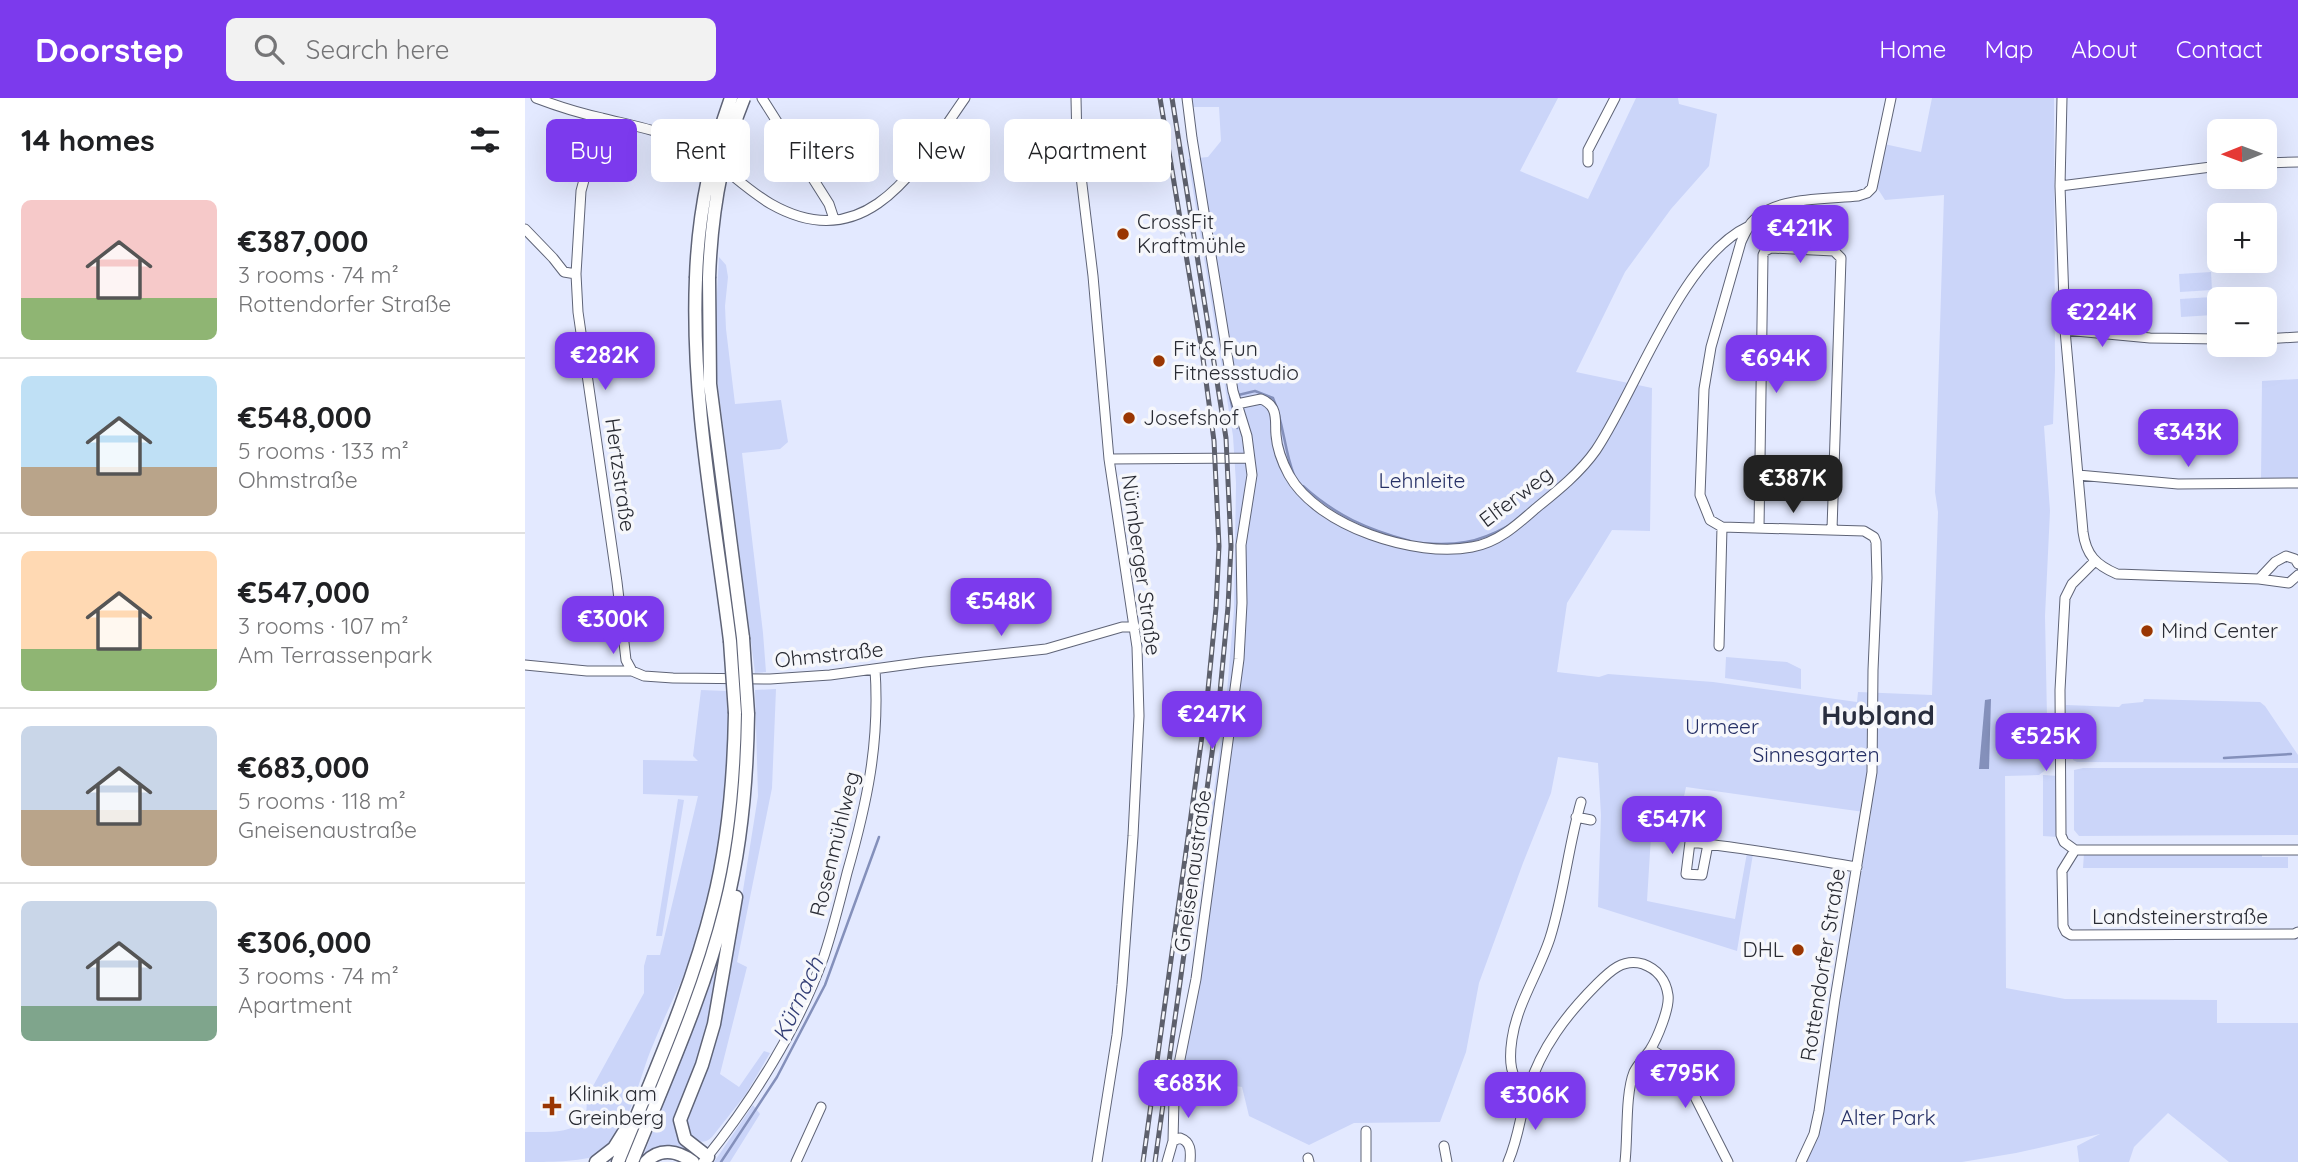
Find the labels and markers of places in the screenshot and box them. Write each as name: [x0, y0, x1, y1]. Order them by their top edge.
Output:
pin: €421K: [1751, 206, 1849, 265]
place label: CrossFit Kraftmühle: [1137, 208, 1246, 258]
marker: CrossFit Kraftmühle: [1115, 226, 1131, 242]
pin: €224K: [2053, 289, 2151, 349]
pin: €282K: [556, 332, 654, 392]
place label: Fit & Fun Fitnessstudio: [1173, 335, 1299, 385]
pin: €694K: [1727, 336, 1825, 395]
marker: Fit & Fun Fitnessstudio: [1151, 353, 1167, 369]
place label: Josefshof: [1143, 404, 1239, 430]
marker: Josefshof: [1121, 410, 1137, 426]
pin: €343K: [2139, 410, 2237, 469]
pin: €387K: [1744, 456, 1842, 515]
pin: €548K: [952, 578, 1050, 638]
pin: €300K: [564, 596, 662, 656]
place label: Mind Center: [2161, 617, 2278, 643]
marker: Mind Center: [2139, 623, 2155, 639]
pin: €247K: [1163, 692, 1261, 751]
pin: €525K: [1997, 714, 2095, 773]
pin: €547K: [1623, 796, 1721, 856]
place label: DHL: [1743, 936, 1784, 962]
marker: DHL: [1790, 942, 1806, 958]
pin: €795K: [1636, 1051, 1734, 1110]
pin: €683K: [1139, 1060, 1237, 1120]
pin: €306K: [1486, 1072, 1584, 1132]
place label: Klinik am Greinberg: [568, 1080, 664, 1130]
marker: Klinik am Greinberg: [542, 1096, 562, 1116]

